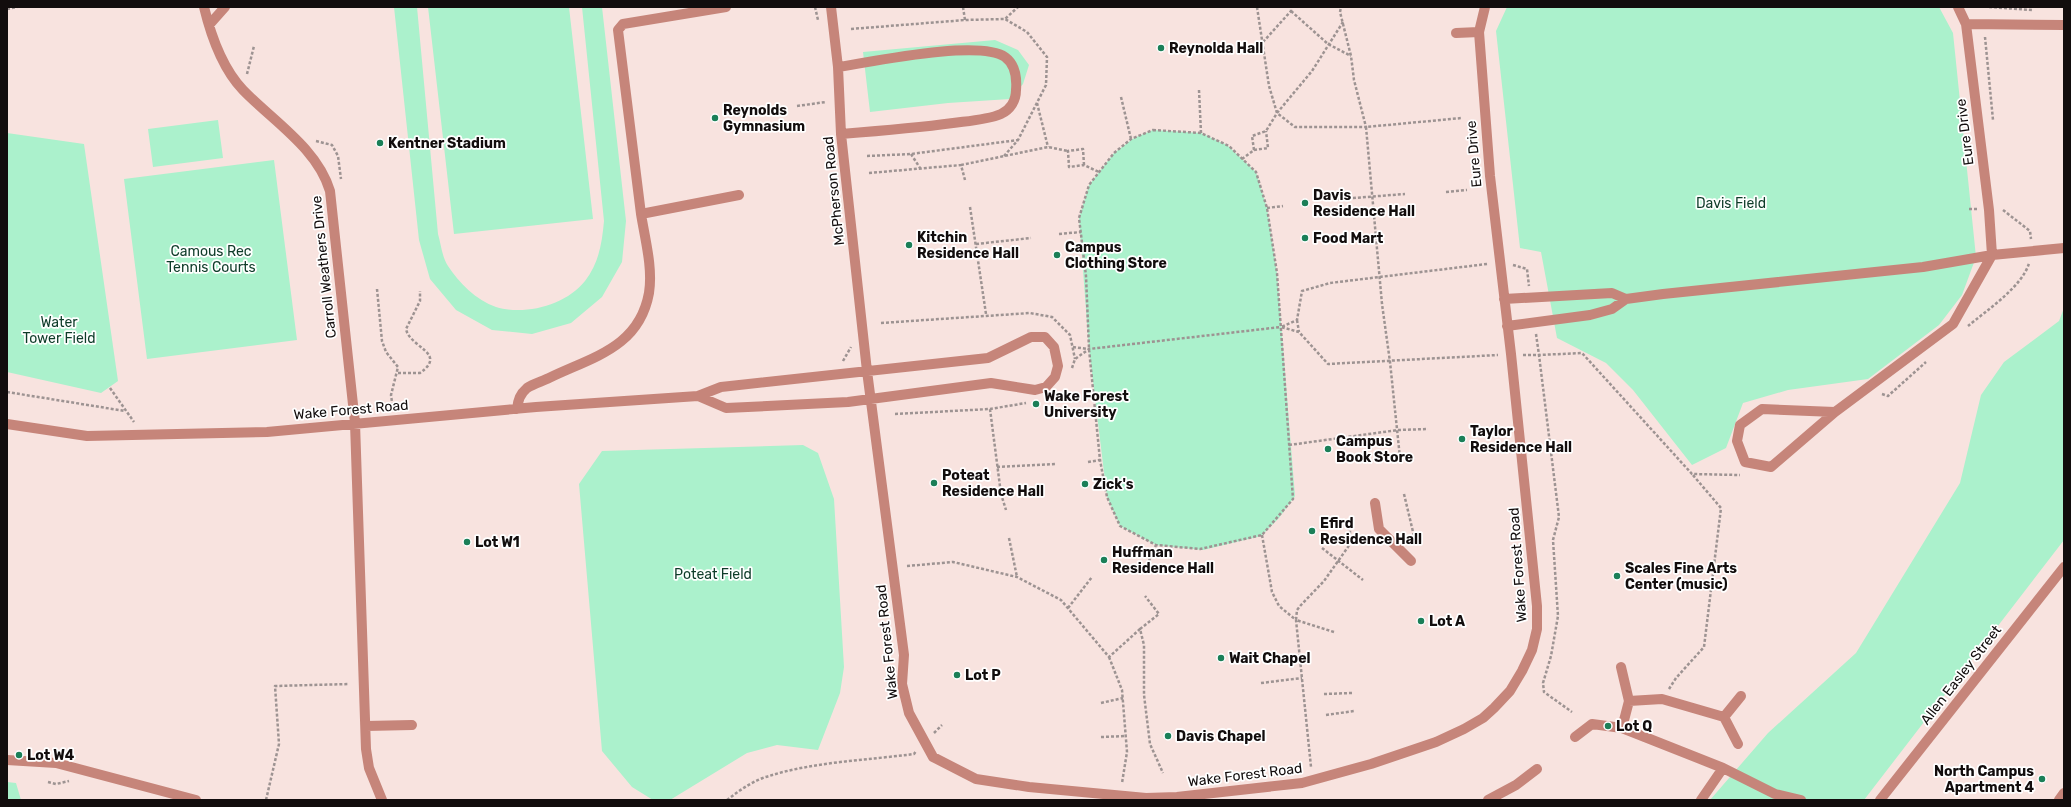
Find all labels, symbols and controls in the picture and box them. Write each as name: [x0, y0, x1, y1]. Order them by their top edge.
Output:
place label: Reynolda Hall: [1169, 40, 1263, 57]
marker: Reynolda Hall: [1156, 43, 1166, 53]
street label: Eure Drive: [1952, 98, 1978, 166]
place label: Reynolds Gymnasium: [723, 102, 805, 135]
marker: Reynolds Gymnasium: [710, 113, 720, 123]
street label: Eure Drive: [1463, 120, 1485, 188]
place label: Kentner Stadium: [388, 135, 506, 152]
street label: McPherson Road: [820, 136, 848, 246]
marker: Kentner Stadium: [375, 138, 385, 148]
place label: Davis Residence Hall: [1313, 187, 1415, 220]
street label: Carroll Weathers Drive: [308, 195, 340, 339]
park label: Davis Field: [1696, 195, 1766, 212]
marker: Davis Residence Hall: [1300, 198, 1310, 208]
place label: Kitchin Residence Hall: [917, 229, 1019, 262]
place label: Food Mart: [1313, 230, 1384, 247]
marker: Food Mart: [1300, 233, 1310, 243]
place label: Campus Clothing Store: [1065, 239, 1167, 272]
marker: Kitchin Residence Hall: [904, 240, 914, 250]
park label: Camous Rec Tennis Courts: [166, 243, 256, 276]
marker: Campus Clothing Store: [1052, 250, 1062, 260]
park label: Water Tower Field: [22, 314, 96, 347]
place label: Wake Forest University: [1044, 388, 1129, 421]
street label: Wake Forest Road: [293, 397, 409, 423]
marker: Wake Forest University: [1031, 399, 1041, 409]
place label: Taylor Residence Hall: [1470, 423, 1572, 456]
place label: Campus Book Store: [1336, 433, 1413, 466]
marker: Taylor Residence Hall: [1457, 434, 1467, 444]
marker: Campus Book Store: [1323, 444, 1333, 454]
place label: Poteat Residence Hall: [942, 467, 1044, 500]
place label: Zick's: [1093, 476, 1134, 493]
marker: Poteat Residence Hall: [929, 478, 939, 488]
marker: Zick's: [1080, 479, 1090, 489]
street label: Wake Forest Road: [1506, 507, 1530, 623]
place label: Efird Residence Hall: [1320, 515, 1422, 548]
marker: Efird Residence Hall: [1307, 526, 1317, 536]
place label: Lot W1: [475, 534, 520, 551]
marker: Lot W1: [462, 537, 472, 547]
place label: Huffman Residence Hall: [1112, 544, 1214, 577]
marker: Huffman Residence Hall: [1099, 555, 1109, 565]
place label: Scales Fine Arts Center (music): [1625, 560, 1737, 593]
park label: Poteat Field: [674, 566, 752, 583]
marker: Scales Fine Arts Center (music): [1612, 571, 1622, 581]
street label: Wake Forest Road: [873, 584, 901, 700]
place label: Lot A: [1429, 613, 1465, 630]
marker: Lot A: [1416, 616, 1426, 626]
street label: Allen Easley Street: [1917, 621, 2005, 728]
place label: Wait Chapel: [1229, 650, 1310, 667]
marker: Wait Chapel: [1216, 653, 1226, 663]
place label: Lot P: [965, 667, 1001, 684]
marker: Lot P: [952, 670, 962, 680]
place label: Lot Q: [1616, 718, 1652, 735]
marker: Lot Q: [1603, 721, 1613, 731]
place label: Davis Chapel: [1176, 728, 1265, 745]
marker: Davis Chapel: [1163, 731, 1173, 741]
place label: Lot W4: [27, 747, 75, 764]
marker: Lot W4: [14, 750, 24, 760]
street label: Wake Forest Road: [1187, 760, 1303, 790]
place label: North Campus Apartment 4: [1934, 763, 2034, 796]
marker: North Campus Apartment 4: [2037, 774, 2047, 784]

